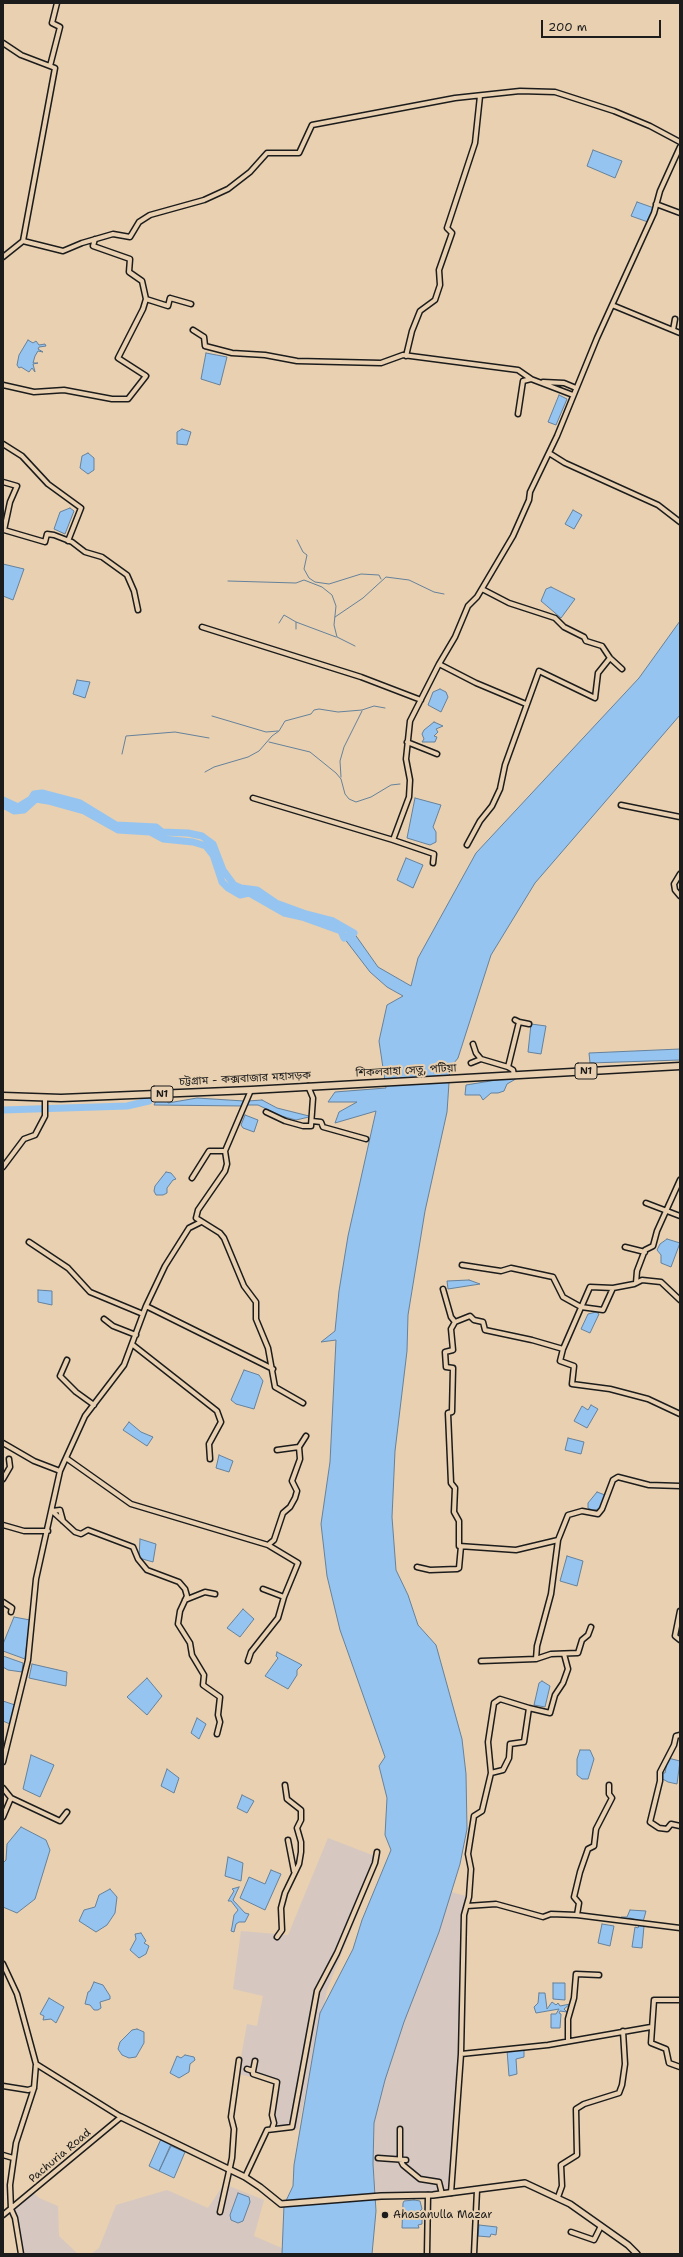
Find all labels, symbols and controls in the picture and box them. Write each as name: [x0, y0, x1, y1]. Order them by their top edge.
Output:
scale bar: [543, 12, 663, 38]
text: 200 m: [548, 19, 587, 35]
street label: শিকলবাহা সেতু, পটিয়া: [355, 1062, 457, 1080]
road number: N1: [575, 1063, 597, 1079]
street label: চট্টগ্রাম - কক্সবাজার মহাসড়ক: [179, 1069, 311, 1089]
road number: N1: [151, 1086, 173, 1102]
street label: Pachuria Road: [26, 2126, 94, 2186]
place label: Ahasanulla Mazar: [393, 2208, 492, 2222]
marker: Ahasanulla Mazar: [380, 2210, 390, 2220]

